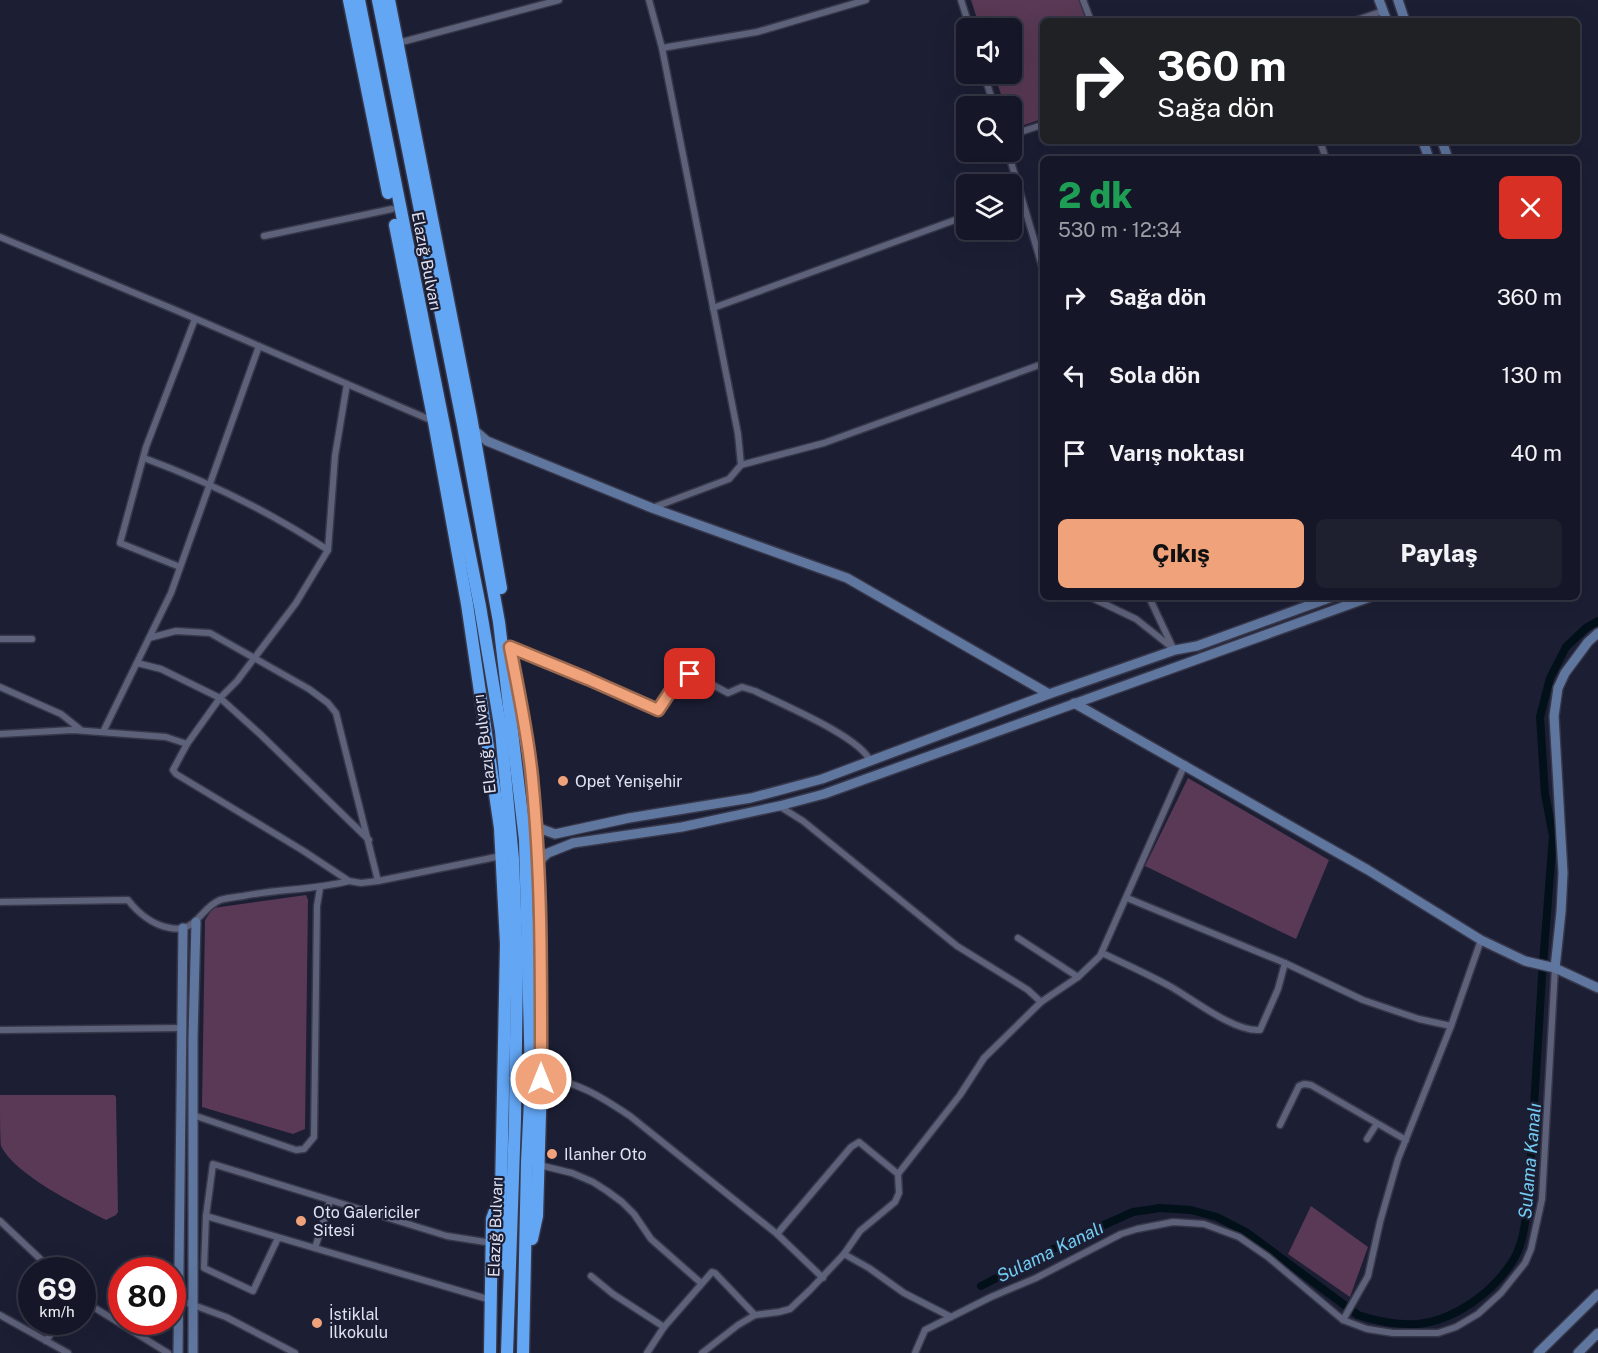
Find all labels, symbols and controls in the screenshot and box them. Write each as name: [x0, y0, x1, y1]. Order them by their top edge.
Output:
map controls: [956, 18, 1022, 240]
button: sound: [956, 18, 1022, 84]
text: 360 m: [1157, 41, 1287, 90]
icon: right: [1058, 42, 1136, 120]
text: Sağa dön: [1157, 91, 1274, 123]
button: search: [956, 96, 1022, 162]
button: layers: [956, 174, 1022, 240]
text: 2 dk: [1058, 174, 1133, 216]
button: close: [1499, 176, 1562, 239]
street label: Elazığ Bulvarı: [408, 210, 445, 312]
text: 530 m · 12:34: [1058, 218, 1182, 242]
icon: right: [1058, 281, 1091, 314]
text: Sağa dön: [1109, 284, 1206, 310]
text: 360 m: [1497, 284, 1562, 310]
icon: left: [1058, 359, 1091, 392]
text: Sola dön: [1109, 362, 1200, 388]
text: 130 m: [1501, 362, 1562, 388]
icon: arrive: [1058, 437, 1091, 470]
text: Varış noktası: [1109, 440, 1244, 466]
text: 40 m: [1510, 440, 1562, 466]
button: Çıkış: [1058, 519, 1304, 588]
button: Paylaş: [1316, 519, 1562, 588]
pin: [664, 648, 715, 699]
icon: arrive: [673, 657, 706, 690]
street label: Elazığ Bulvarı: [469, 693, 500, 795]
place label: Opet Yenişehir: [575, 772, 682, 791]
marker: Opet Yenişehir: [556, 774, 570, 788]
position arrow: [509, 1047, 573, 1111]
water label: Sulama Kanalı: [1514, 1102, 1545, 1220]
place label: Ilanher Oto: [564, 1145, 647, 1164]
marker: Ilanher Oto: [545, 1147, 559, 1161]
street label: Elazığ Bulvarı: [484, 1177, 507, 1277]
place label: Oto Galericiler Sitesi: [313, 1203, 420, 1240]
marker: Oto Galericiler Sitesi: [294, 1214, 308, 1228]
water label: Sulama Kanalı: [993, 1217, 1107, 1286]
speed limit sign: 80: [108, 1257, 186, 1335]
text: 69: [37, 1271, 77, 1307]
text: km/h: [39, 1303, 75, 1320]
place label: İstiklal İlkokulu: [329, 1304, 388, 1342]
marker: İstiklal İlkokulu: [310, 1316, 324, 1330]

